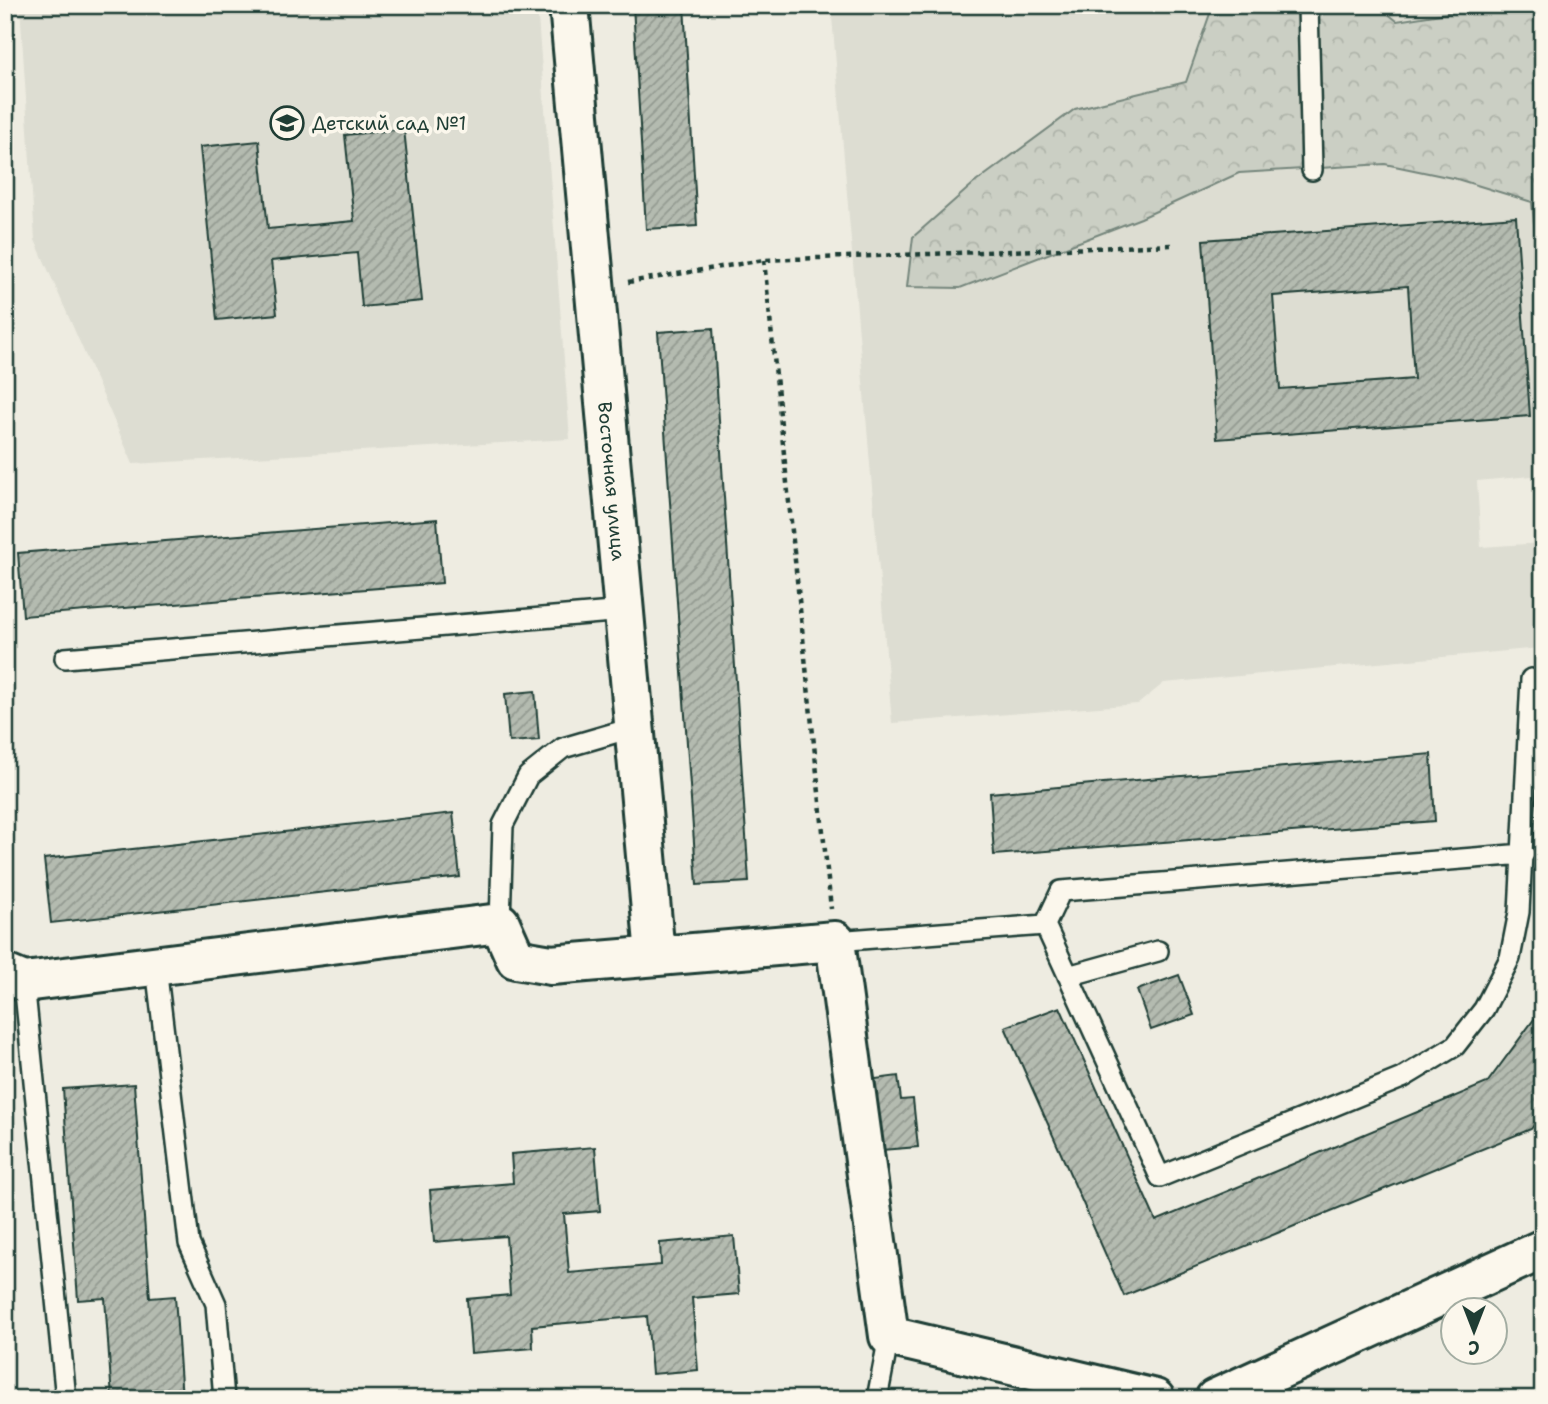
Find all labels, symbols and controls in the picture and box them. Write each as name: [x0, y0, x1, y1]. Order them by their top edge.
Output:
school or university icon: Детский сад №1: [268, 104, 306, 142]
place label: Детский сад №1: [312, 111, 466, 136]
street label: Восточная улица: [592, 400, 631, 562]
north arrow: [1440, 1296, 1510, 1366]
text: С: [1468, 1335, 1480, 1360]

